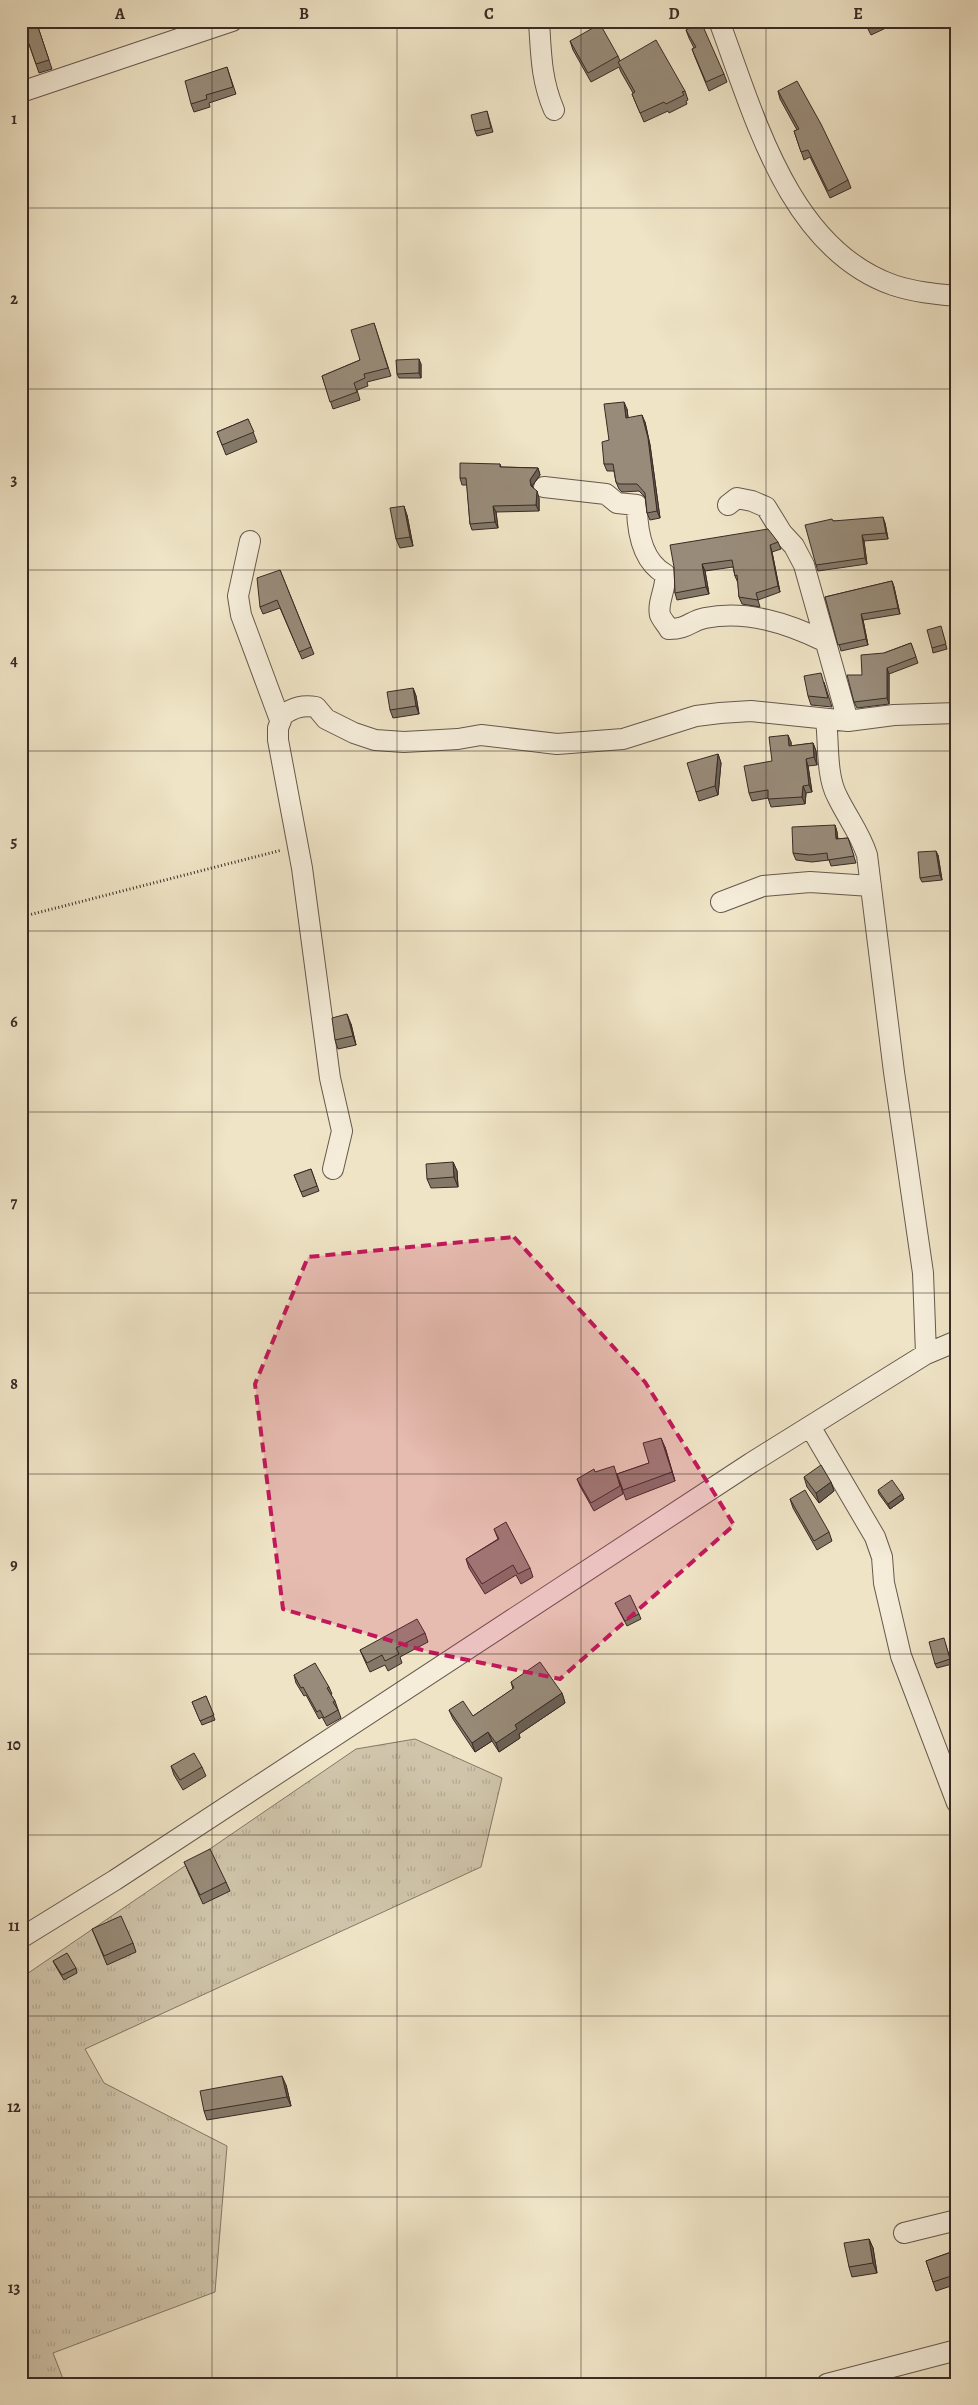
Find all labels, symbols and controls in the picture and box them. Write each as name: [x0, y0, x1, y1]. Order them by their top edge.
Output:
text: A: [114, 3, 126, 25]
text: B: [299, 3, 309, 25]
text: C: [484, 3, 494, 25]
text: D: [668, 3, 680, 25]
text: E: [853, 3, 863, 25]
text: 1: [11, 108, 17, 130]
text: 2: [10, 288, 18, 310]
text: 3: [11, 469, 18, 491]
text: 4: [10, 650, 18, 672]
text: 5: [11, 831, 18, 853]
text: 6: [10, 1011, 18, 1033]
text: 7: [11, 1192, 18, 1214]
text: 8: [10, 1373, 18, 1395]
text: 9: [10, 1554, 18, 1576]
text: 10: [7, 1734, 21, 1756]
text: 11: [8, 1915, 20, 1937]
text: 12: [7, 2096, 21, 2118]
text: 13: [8, 2277, 20, 2299]

